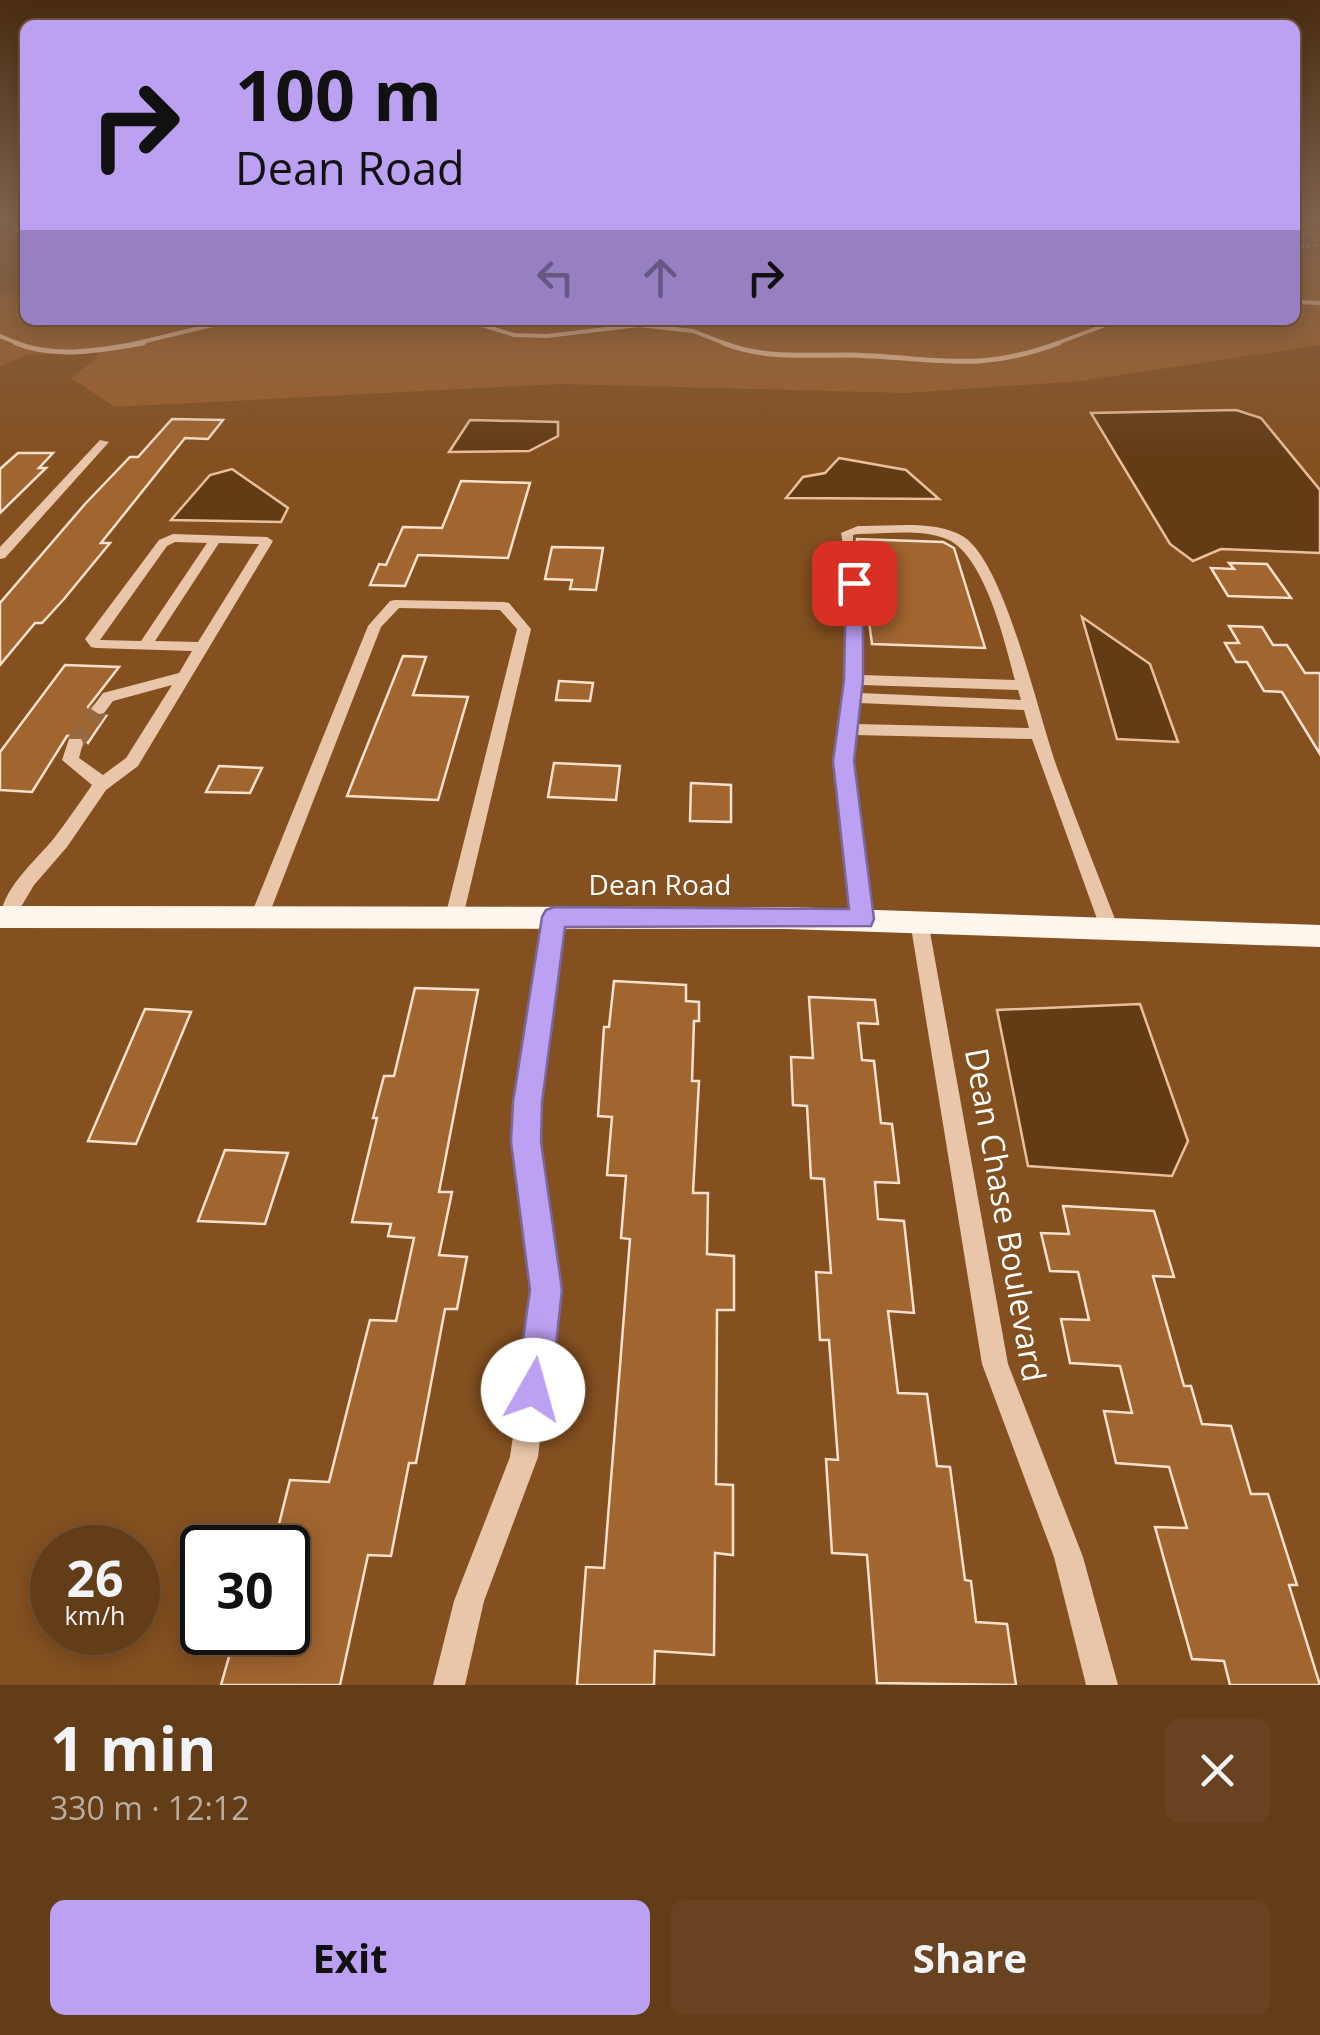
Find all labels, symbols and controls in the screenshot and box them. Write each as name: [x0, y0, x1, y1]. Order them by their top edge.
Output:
text: 100 m: [235, 46, 442, 142]
icon: right: [70, 60, 200, 190]
text: Dean Road: [235, 137, 465, 198]
icon: left: [528, 250, 583, 305]
icon: ahead: [633, 250, 688, 305]
icon: right: [738, 250, 793, 305]
pin: [812, 541, 897, 626]
icon: arrive: [827, 556, 882, 611]
street label: Dean Road: [589, 865, 731, 903]
street label: Dean Chase Boulevard: [956, 1045, 1057, 1385]
position arrow: [481, 1338, 585, 1442]
speed limit sign: 30: [180, 1525, 310, 1655]
text: 26: [66, 1544, 124, 1612]
text: km/h: [65, 1598, 125, 1632]
text: 1 min: [50, 1707, 217, 1789]
button: close: [1165, 1718, 1270, 1823]
text: 330 m · 12:12: [50, 1786, 249, 1829]
button: Exit: [50, 1900, 650, 2015]
button: Share: [670, 1900, 1270, 2015]

